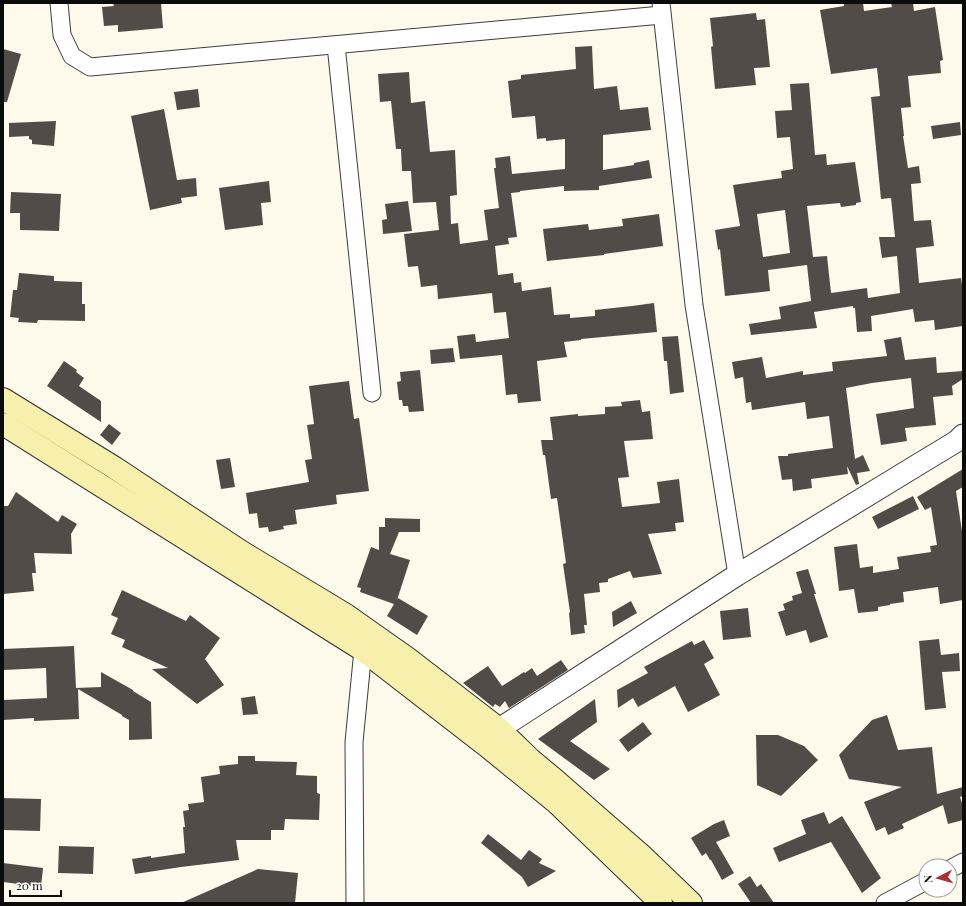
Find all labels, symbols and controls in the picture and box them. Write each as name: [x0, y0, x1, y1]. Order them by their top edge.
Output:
north arrow: [918, 858, 958, 898]
scale bar: [10, 872, 61, 898]
text: N: [920, 874, 935, 884]
text: 20 m: [16, 877, 43, 893]

